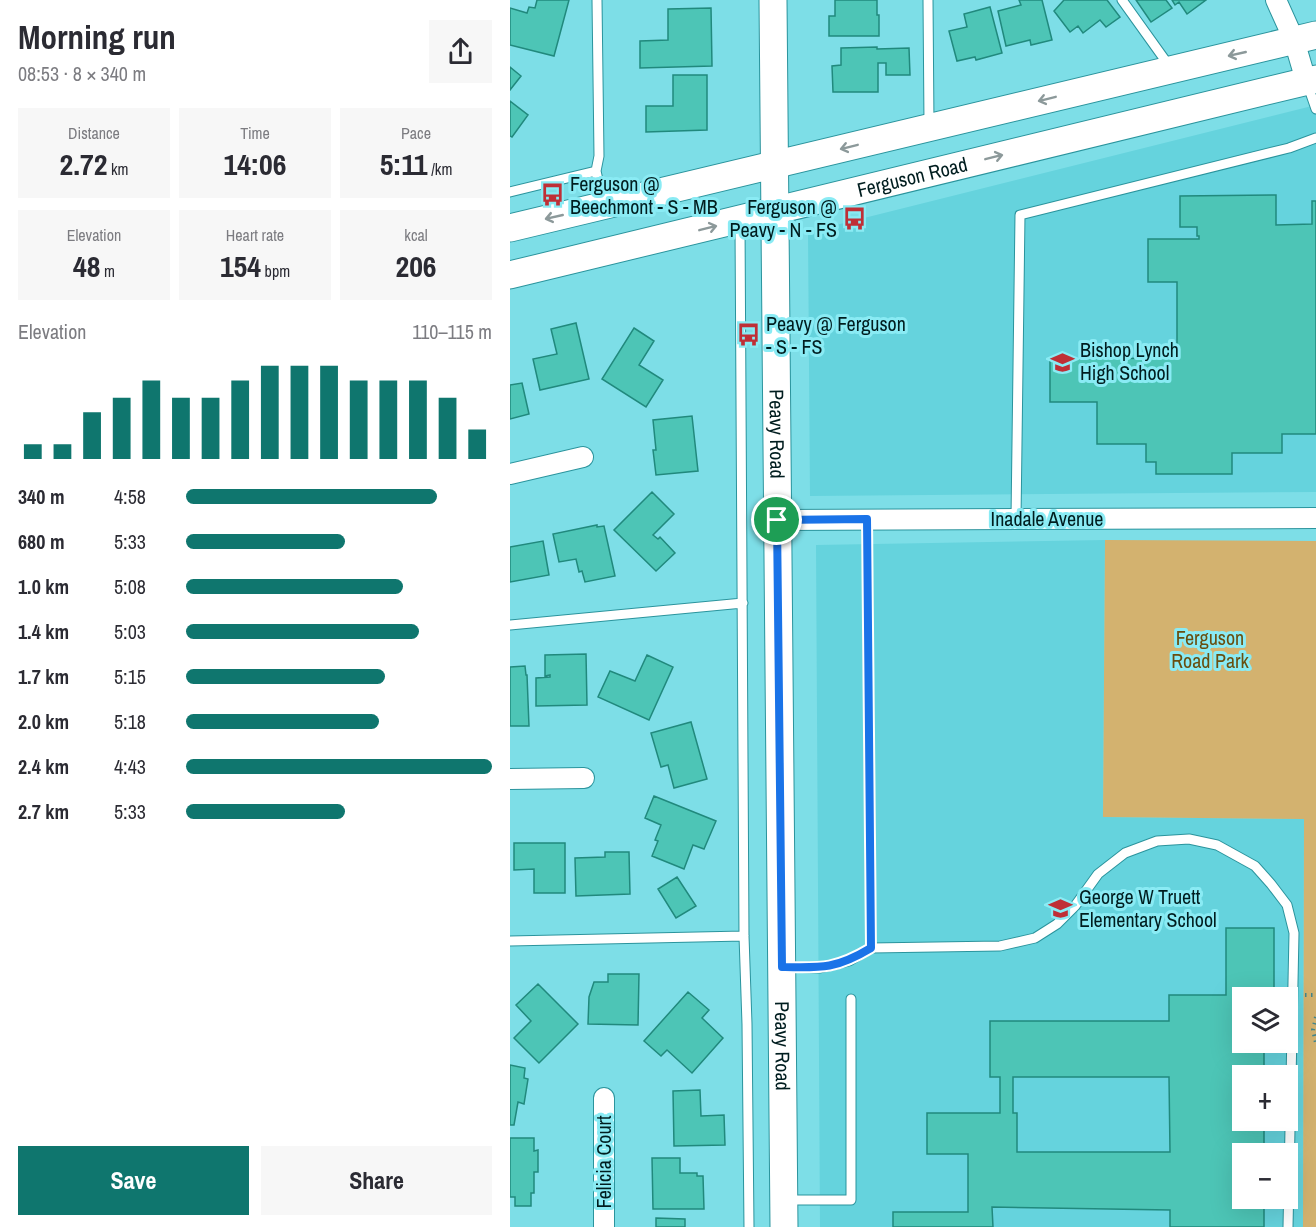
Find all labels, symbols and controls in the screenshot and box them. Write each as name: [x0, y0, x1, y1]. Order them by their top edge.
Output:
text: Morning run: [18, 15, 176, 59]
button: share: [429, 20, 492, 83]
one-way arrow: [1228, 48, 1247, 60]
text: 08:53 · 8 × 340 m: [18, 60, 146, 87]
one-way arrow: [1038, 94, 1057, 106]
text: Distance: [68, 122, 120, 144]
text: Time: [240, 122, 270, 144]
text: Pace: [401, 122, 431, 144]
one-way arrow: [840, 142, 859, 154]
text: 2.72: [59, 144, 107, 184]
text: 14:06: [224, 144, 286, 184]
text: 5:11: [380, 144, 428, 184]
street label: Ferguson Road: [854, 150, 970, 203]
one-way arrow: [985, 151, 1004, 163]
text: km: [107, 158, 129, 180]
text: /km: [428, 158, 452, 180]
place label: Ferguson @ Beechmont - S - MB: [570, 170, 718, 220]
bus stop icon: Ferguson @ Beechmont - S - MB: [539, 182, 565, 208]
place label: Ferguson @ Peavy - N - FS: [729, 193, 837, 243]
bus stop icon: Ferguson @ Peavy - N - FS: [842, 205, 868, 231]
one-way arrow: [545, 212, 564, 224]
one-way arrow: [698, 222, 717, 234]
text: Elevation: [67, 224, 121, 246]
text: Heart rate: [226, 224, 284, 246]
text: kcal: [404, 224, 428, 246]
text: 48: [73, 246, 100, 286]
text: 154: [220, 246, 261, 286]
text: 206: [395, 246, 437, 286]
text: m: [100, 260, 115, 282]
text: bpm: [261, 260, 290, 282]
place label: Peavy @ Ferguson - S - FS: [766, 310, 906, 360]
text: Elevation: [18, 318, 86, 345]
text: 110–115 m: [412, 318, 492, 345]
bus stop icon: Peavy @ Ferguson - S - FS: [735, 322, 761, 348]
place label: Bishop Lynch High School: [1080, 336, 1179, 386]
school or university icon: Bishop Lynch High School: [1049, 349, 1075, 375]
street label: Peavy Road: [763, 389, 791, 479]
text: 340 m: [18, 483, 65, 510]
text: 4:58: [114, 483, 146, 510]
pin: [751, 494, 802, 545]
icon: arrive: [760, 503, 793, 536]
street label: Inadale Avenue: [991, 505, 1103, 532]
text: 680 m: [18, 528, 65, 555]
text: 5:33: [114, 528, 146, 555]
text: 1.0 km: [18, 573, 69, 600]
text: 5:08: [114, 573, 146, 600]
text: 1.4 km: [18, 618, 69, 645]
text: 5:03: [114, 618, 146, 645]
park label: Ferguson Road Park: [1171, 624, 1250, 674]
text: 1.7 km: [18, 663, 69, 690]
text: 5:15: [114, 663, 146, 690]
text: 2.0 km: [18, 708, 69, 735]
text: 5:18: [114, 708, 146, 735]
text: 2.4 km: [18, 753, 69, 780]
text: 4:43: [114, 753, 146, 780]
text: 2.7 km: [18, 798, 69, 825]
text: 5:33: [114, 798, 146, 825]
place label: George W Truett Elementary School: [1079, 883, 1217, 933]
school or university icon: George W Truett Elementary School: [1048, 895, 1074, 921]
map controls: [1232, 987, 1298, 1209]
button: layers: [1232, 987, 1298, 1053]
street label: Peavy Road: [769, 1001, 797, 1091]
button: +: [1232, 1065, 1298, 1131]
street label: Felicia Court: [590, 1115, 617, 1209]
button: −: [1232, 1143, 1298, 1209]
button: Save: [18, 1146, 249, 1215]
button: Share: [261, 1146, 492, 1215]

